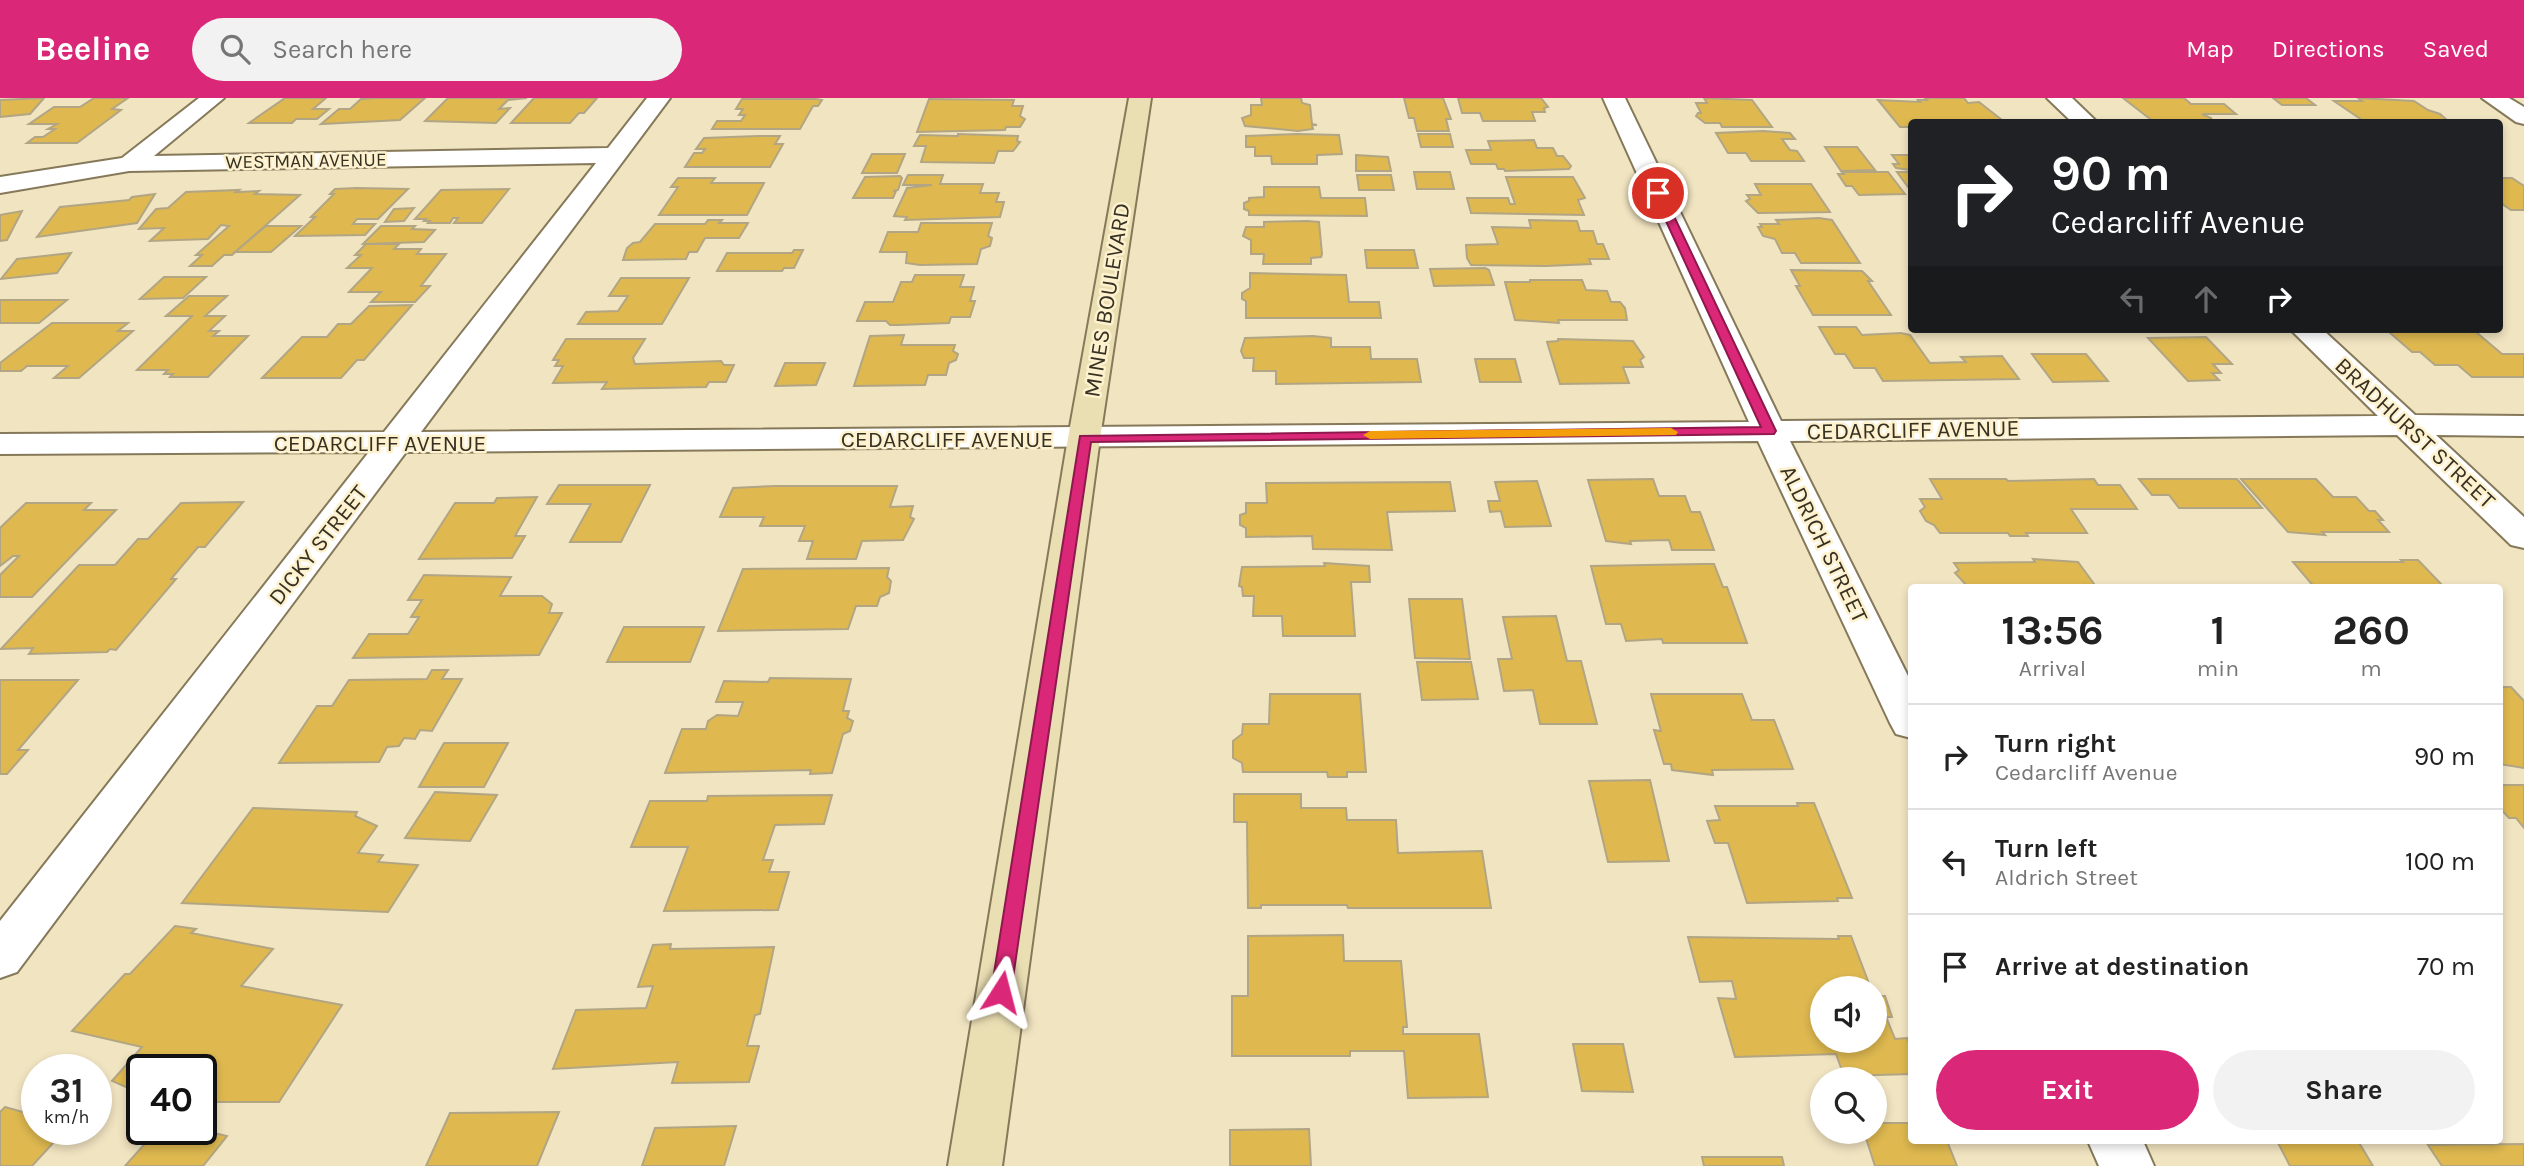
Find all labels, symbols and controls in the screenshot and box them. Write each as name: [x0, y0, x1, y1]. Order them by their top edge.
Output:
search box: [192, 18, 682, 81]
text: Beeline: [35, 30, 150, 68]
icon: search: [216, 30, 254, 68]
text: Search here: [272, 34, 412, 65]
text: Map: [2186, 35, 2234, 63]
text: Directions: [2272, 35, 2385, 63]
text: Saved: [2423, 35, 2489, 63]
text: 90 m: [2051, 145, 2171, 202]
icon: right: [1936, 147, 2027, 238]
street label: WESTMAN AVENUE: [225, 149, 387, 173]
pin: [1628, 163, 1688, 223]
icon: arrive: [1639, 174, 1677, 212]
street label: MINES BOULEVARD: [1078, 201, 1136, 399]
text: Cedarcliff Avenue: [2051, 204, 2305, 241]
icon: left: [2114, 280, 2152, 318]
icon: ahead: [2187, 280, 2225, 318]
icon: right: [2260, 280, 2298, 318]
street label: BRADHURST STREET: [2329, 352, 2501, 514]
street label: CEDARCLIFF AVENUE: [1807, 415, 2019, 445]
street label: CEDARCLIFF AVENUE: [841, 426, 1053, 453]
street label: CEDARCLIFF AVENUE: [274, 430, 486, 457]
street label: ALDRICH STREET: [1774, 461, 1874, 627]
street label: DICKY STREET: [263, 479, 373, 610]
text: 13:56: [2001, 605, 2104, 655]
text: 1: [2210, 605, 2225, 655]
text: 260: [2332, 605, 2410, 655]
text: Arrival: [2019, 655, 2086, 682]
text: min: [2197, 655, 2239, 682]
text: m: [2360, 655, 2382, 682]
text: Turn right: [1995, 728, 2116, 759]
icon: right: [1936, 738, 1974, 776]
text: 90 m: [2414, 741, 2475, 772]
text: Cedarcliff Avenue: [1995, 759, 2178, 786]
text: Turn left: [1995, 833, 2097, 864]
icon: left: [1936, 843, 1974, 881]
text: 100 m: [2405, 846, 2475, 877]
text: Aldrich Street: [1995, 864, 2138, 891]
icon: arrive: [1936, 948, 1974, 986]
text: Arrive at destination: [1995, 951, 2249, 982]
text: 70 m: [2417, 951, 2475, 982]
position arrow: [964, 955, 1038, 1029]
map controls: [1810, 976, 1887, 1144]
button: sound: [1810, 976, 1887, 1053]
button: Exit: [1936, 1050, 2199, 1130]
button: Share: [2213, 1050, 2475, 1130]
speed limit sign: 40: [126, 1054, 217, 1145]
button: search: [1810, 1067, 1887, 1144]
text: 31: [49, 1070, 84, 1111]
text: km/h: [44, 1106, 89, 1128]

